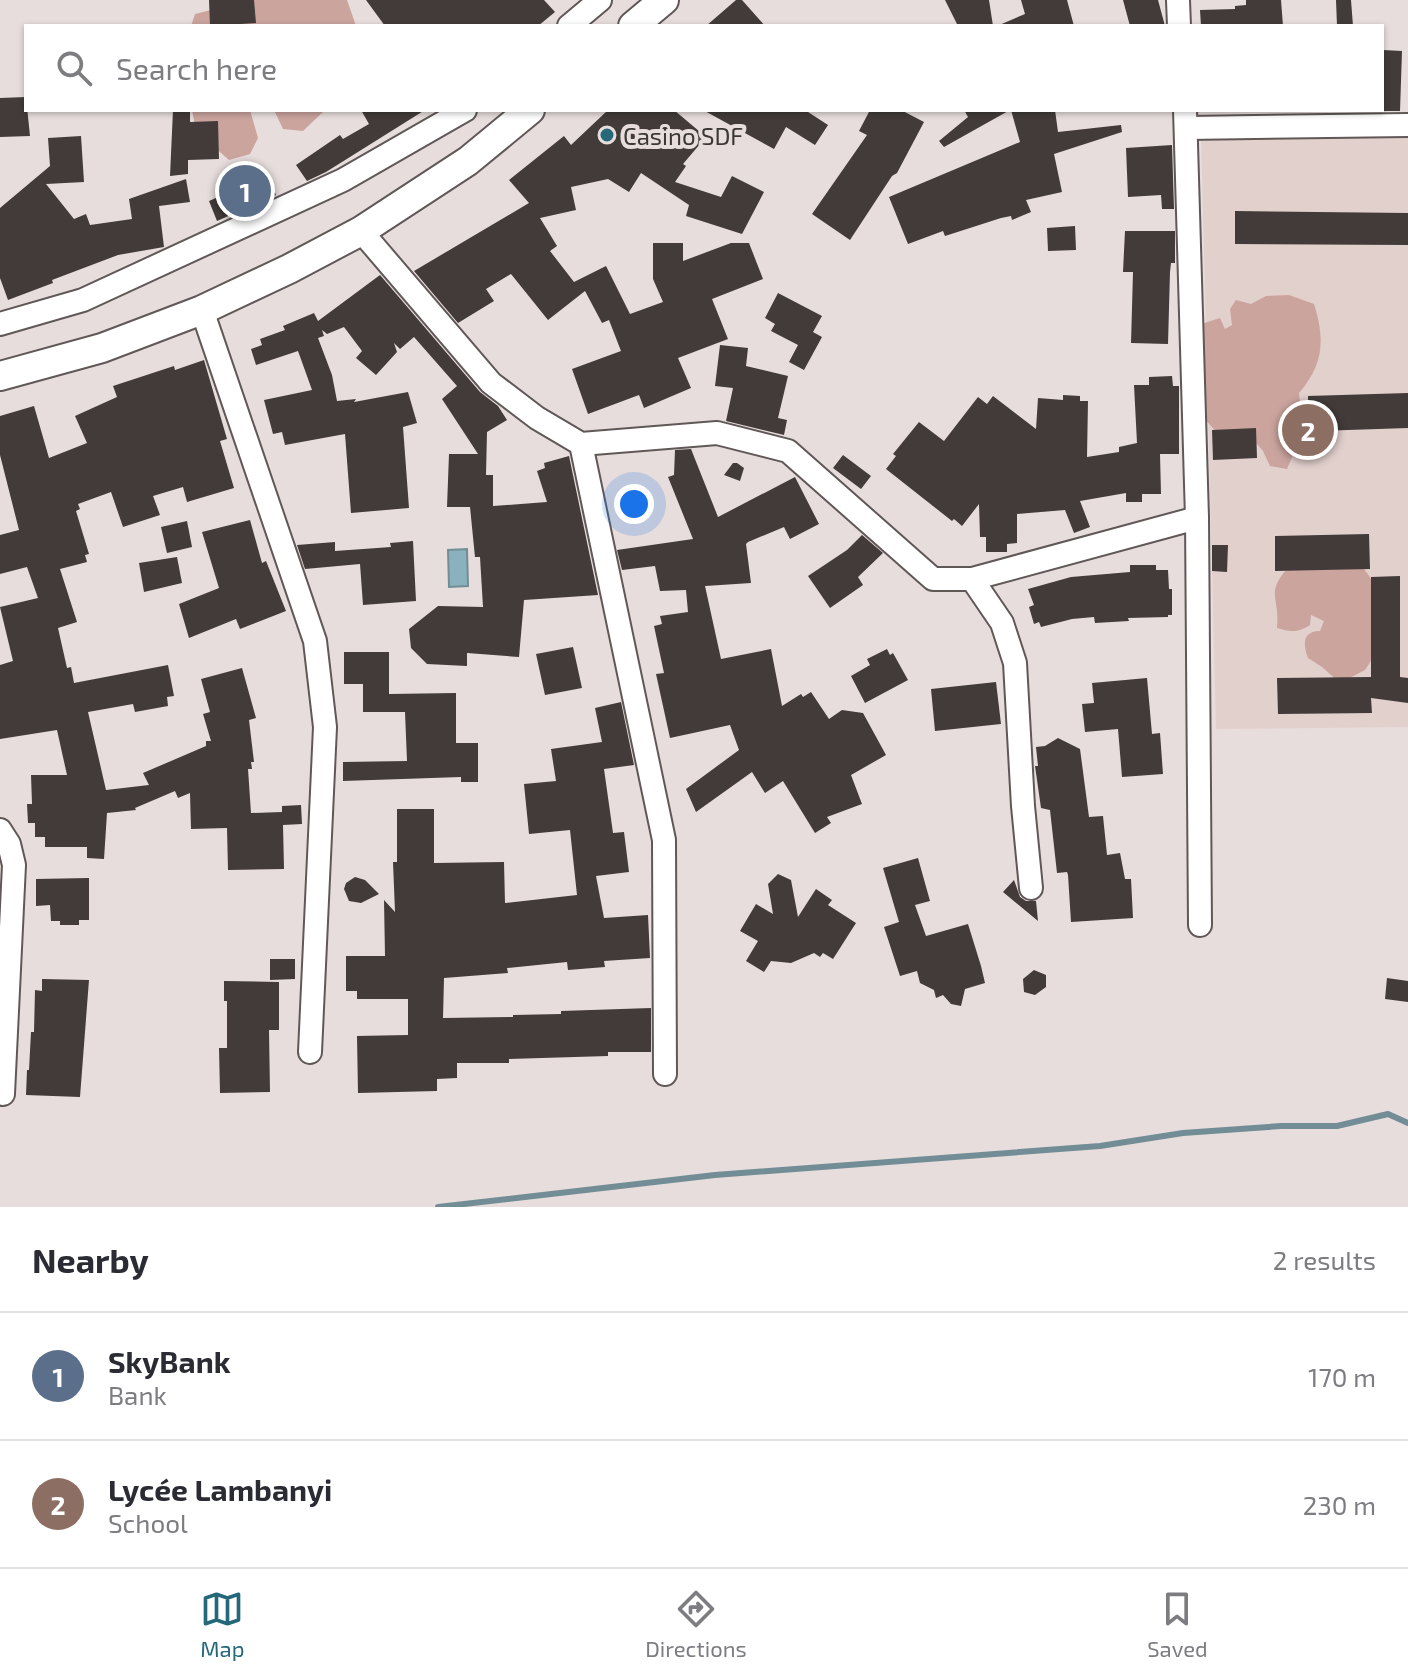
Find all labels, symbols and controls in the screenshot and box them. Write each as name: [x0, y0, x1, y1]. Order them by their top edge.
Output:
search box: [24, 24, 1384, 112]
icon: search: [52, 46, 96, 90]
text: Search here: [116, 50, 277, 86]
place label: Casino SDF: [623, 121, 743, 150]
marker: Casino SDF: [598, 126, 616, 144]
pin: 1: [219, 161, 271, 221]
pin: 2: [1282, 400, 1334, 460]
your location: [614, 484, 654, 524]
text: Nearby: [32, 1239, 149, 1280]
text: 2 results: [1273, 1244, 1376, 1275]
text: SkyBank: [108, 1343, 230, 1379]
text: 1: [52, 1361, 64, 1392]
text: 170 m: [1308, 1361, 1376, 1392]
text: Bank: [108, 1379, 167, 1410]
text: Lycée Lambanyi: [108, 1471, 332, 1507]
text: 2: [50, 1489, 66, 1520]
text: 230 m: [1303, 1489, 1376, 1520]
text: School: [108, 1507, 188, 1538]
tab: Map: [200, 1587, 244, 1661]
tab: Directions: [645, 1587, 747, 1661]
tab: Saved: [1147, 1587, 1208, 1661]

